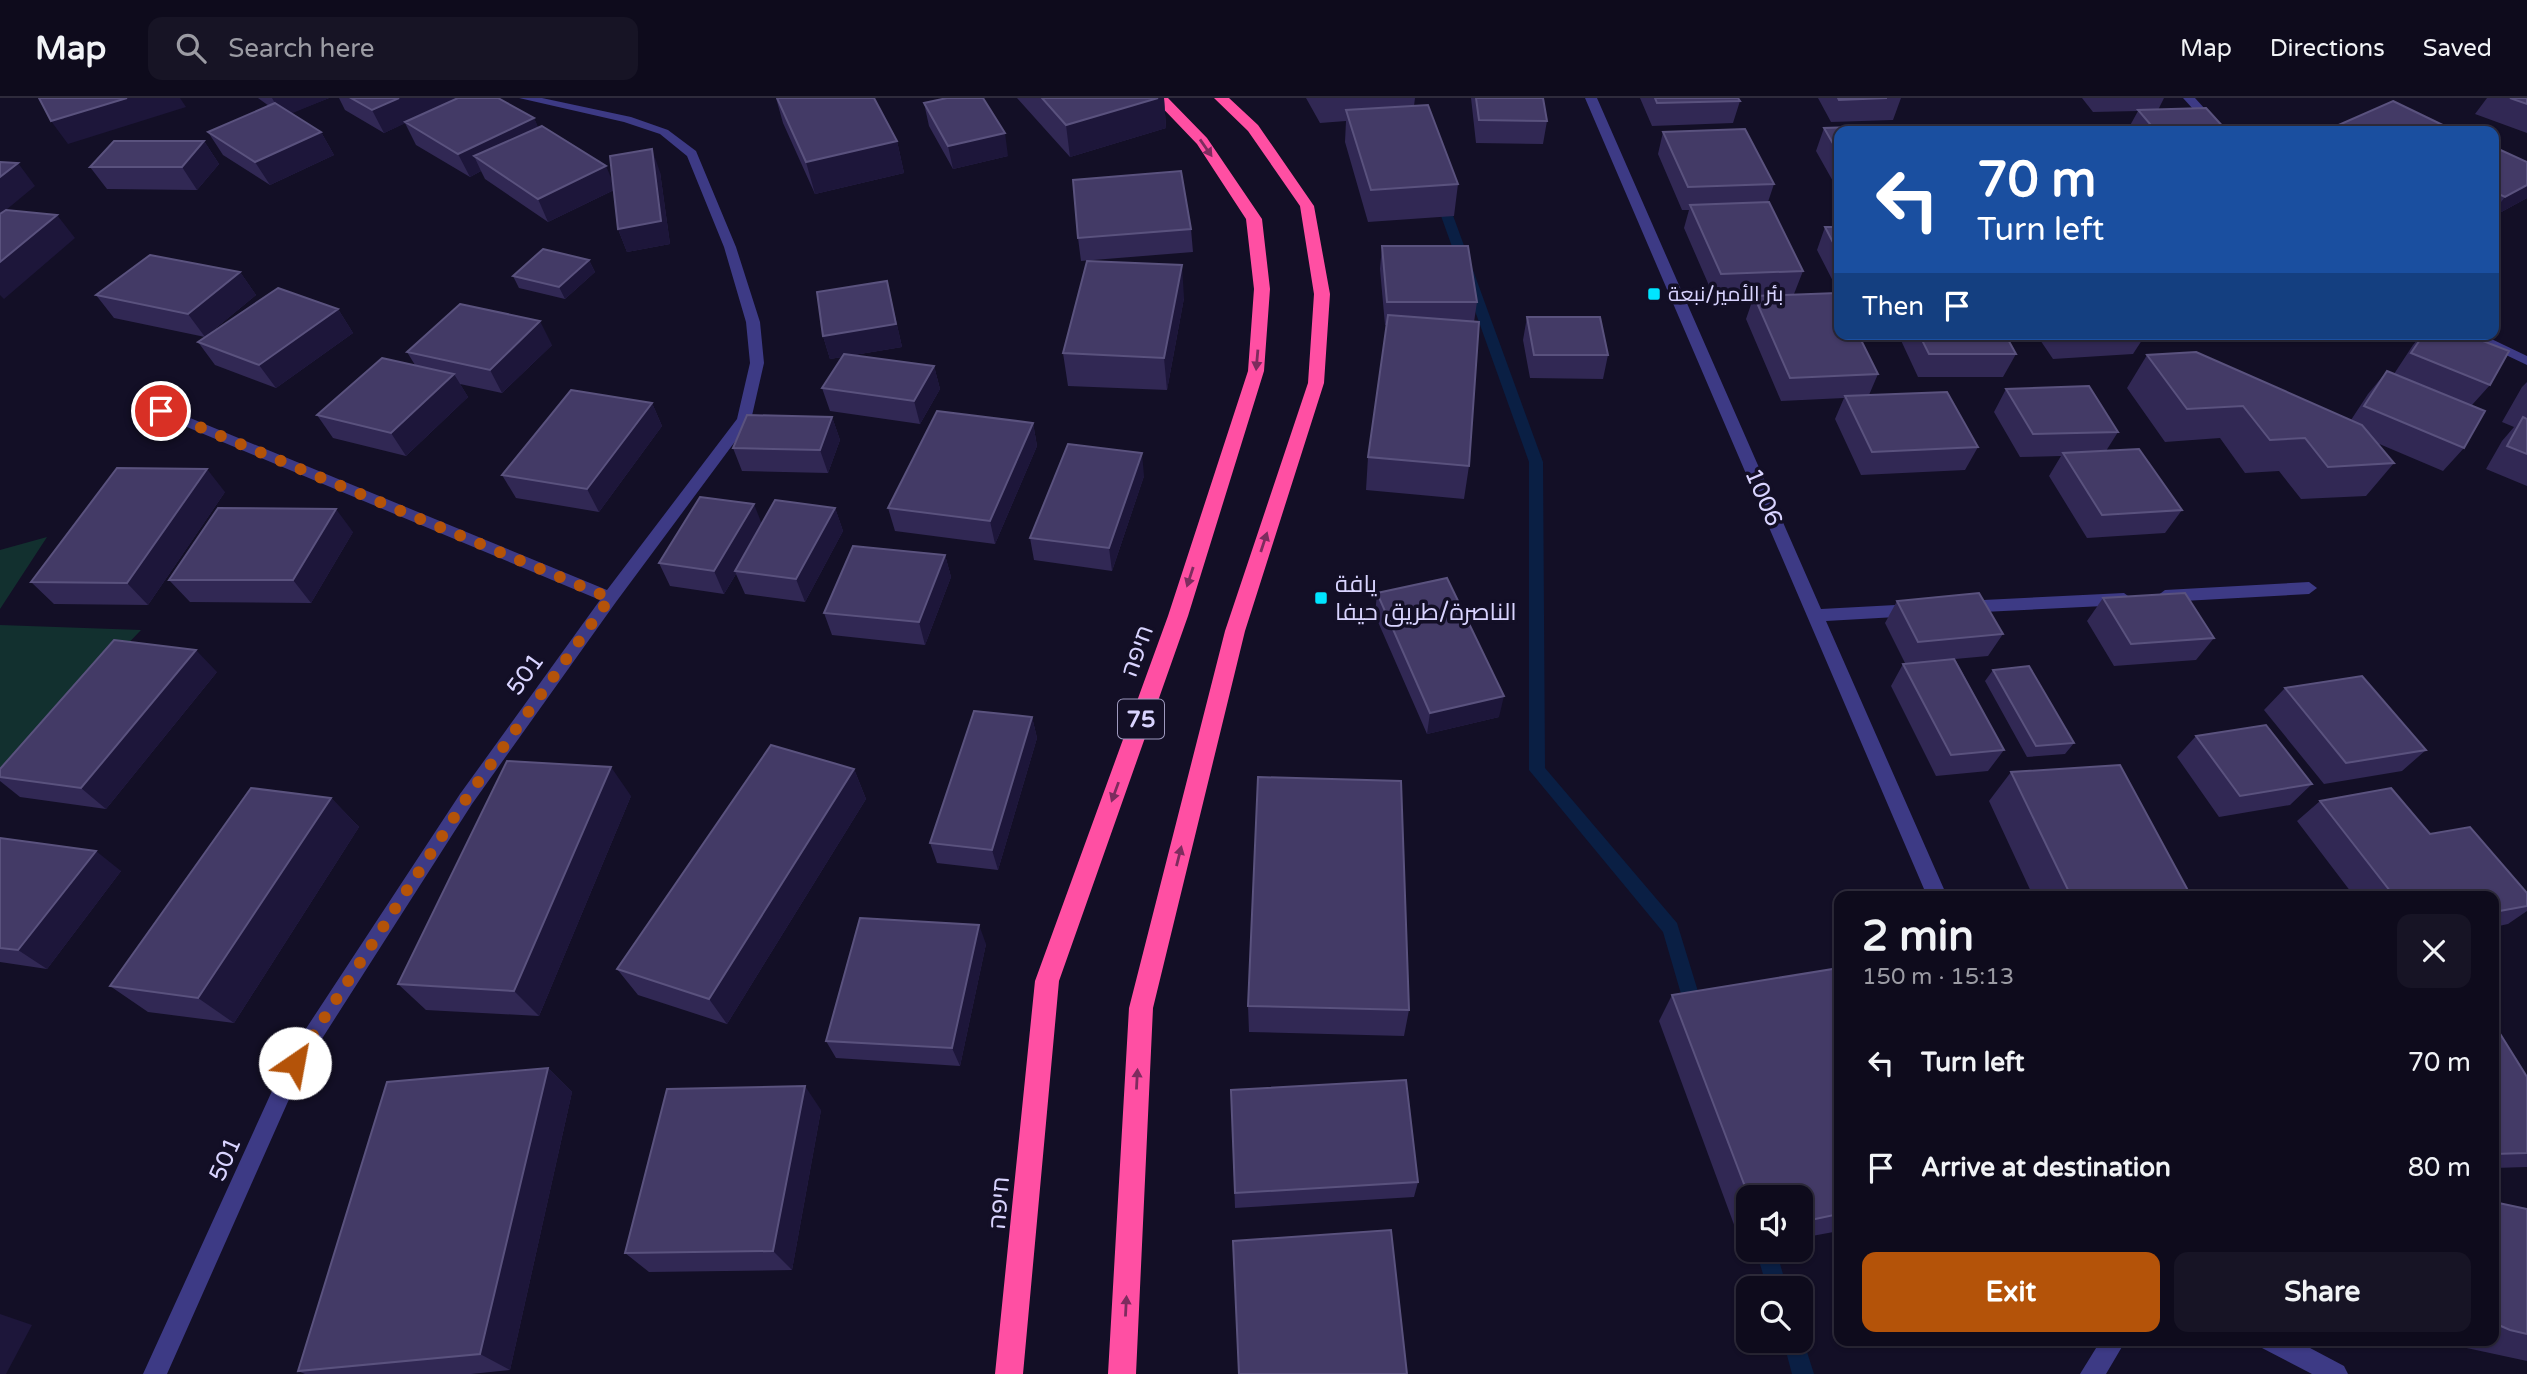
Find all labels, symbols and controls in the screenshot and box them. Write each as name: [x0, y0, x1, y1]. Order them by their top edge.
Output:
search box: [148, 17, 638, 80]
text: Map: [35, 29, 106, 68]
icon: search: [172, 29, 210, 67]
text: Search here: [228, 33, 374, 64]
text: Map: [2180, 34, 2232, 63]
text: Directions: [2270, 34, 2385, 63]
text: Saved: [2423, 34, 2492, 63]
one-way arrow: [1199, 139, 1213, 157]
text: 70 m: [1977, 151, 2096, 210]
icon: left: [1862, 154, 1953, 245]
text: Turn left: [1977, 211, 2104, 249]
place label: بئر الأمير/نبعة: [1668, 282, 1783, 307]
marker: بئر الأمير/نبعة: [1646, 286, 1662, 302]
icon: arrive: [1938, 287, 1976, 325]
text: Then: [1862, 291, 1924, 322]
one-way arrow: [1251, 350, 1262, 372]
pin: [131, 381, 191, 441]
icon: arrive: [142, 392, 180, 430]
street label: 1006: [1738, 464, 1789, 531]
one-way arrow: [1259, 531, 1270, 552]
one-way arrow: [1184, 567, 1195, 588]
place label: يافة الناصرة/طريق حيفا: [1335, 570, 1517, 627]
marker: يافة الناصرة/طريق حيفا: [1313, 590, 1329, 606]
street label: חיפה: [1115, 621, 1160, 681]
street label: 501: [500, 647, 550, 701]
road number: 75: [1118, 699, 1164, 738]
one-way arrow: [1109, 782, 1120, 803]
one-way arrow: [1174, 845, 1185, 867]
text: 2 min: [1862, 911, 1974, 962]
button: close: [2397, 914, 2471, 988]
text: 150 m · 15:13: [1862, 963, 2014, 991]
position arrow: [258, 1026, 332, 1100]
icon: left: [1862, 1044, 1900, 1082]
text: Turn left: [1921, 1047, 2024, 1078]
text: 70 m: [2408, 1047, 2471, 1078]
one-way arrow: [1132, 1067, 1143, 1089]
street label: 501: [203, 1133, 248, 1186]
icon: arrive: [1862, 1149, 1900, 1187]
text: Arrive at destination: [1921, 1152, 2171, 1183]
text: 80 m: [2408, 1152, 2471, 1183]
street label: חיפה: [983, 1175, 1016, 1231]
map controls: [1736, 1185, 1813, 1353]
button: sound: [1736, 1185, 1813, 1262]
button: Exit: [1862, 1252, 2160, 1332]
button: Share: [2174, 1252, 2471, 1332]
button: search: [1736, 1276, 1813, 1353]
one-way arrow: [1120, 1295, 1131, 1317]

